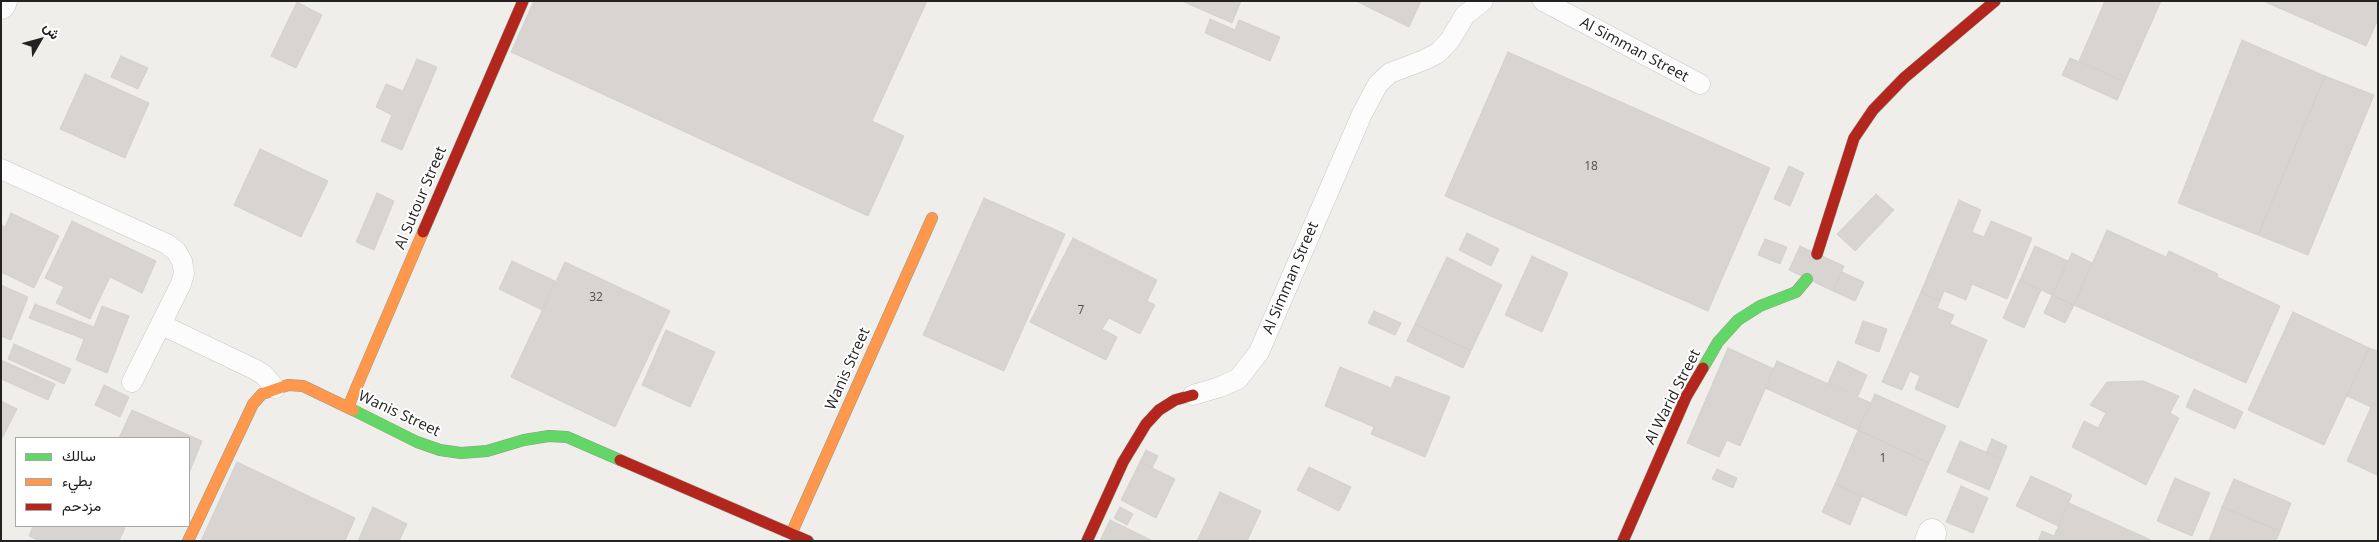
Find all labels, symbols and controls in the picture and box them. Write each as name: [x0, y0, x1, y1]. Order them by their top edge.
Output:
street label: Al Simman Street: [1577, 14, 1691, 86]
north arrow: [15, 15, 65, 65]
text: ش: [40, 18, 65, 43]
street label: Al Sutour Street: [391, 144, 451, 252]
house number: 18: [1584, 160, 1598, 174]
street label: Al Simman Street: [1259, 219, 1323, 337]
house number: 32: [589, 291, 603, 305]
house number: 7: [1078, 304, 1084, 318]
street label: Wanis Street: [822, 325, 874, 413]
street label: Al Warid Street: [1641, 346, 1705, 448]
street label: Wanis Street: [355, 387, 443, 441]
legend: [15, 437, 190, 527]
text: سالك: [62, 445, 96, 465]
house number: 1: [1880, 452, 1886, 466]
text: بطيء: [62, 470, 92, 490]
text: مزدحم: [62, 495, 101, 515]

